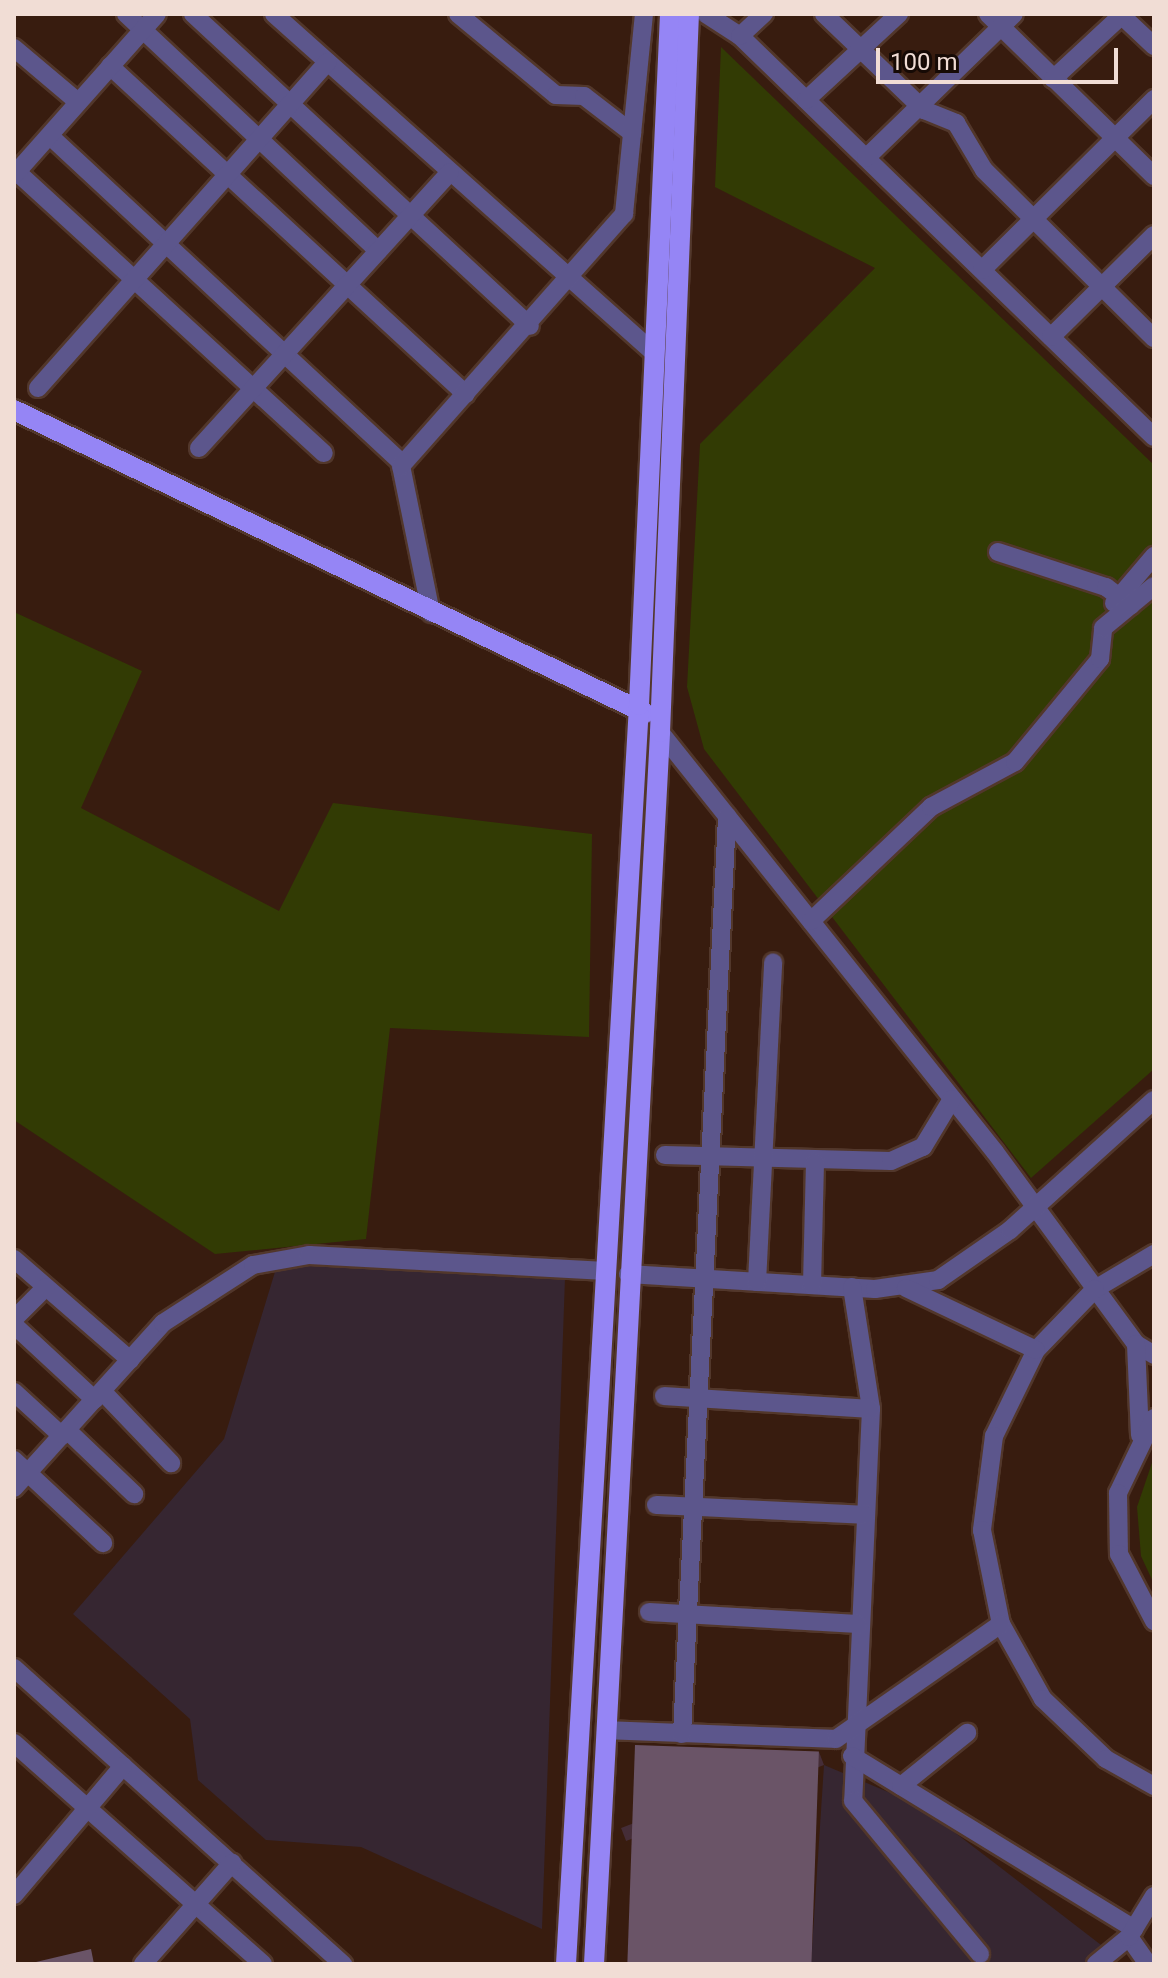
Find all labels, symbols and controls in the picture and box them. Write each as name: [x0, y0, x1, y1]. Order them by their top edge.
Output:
scale bar: [880, 32, 1122, 82]
text: 100 m: [890, 48, 957, 76]

